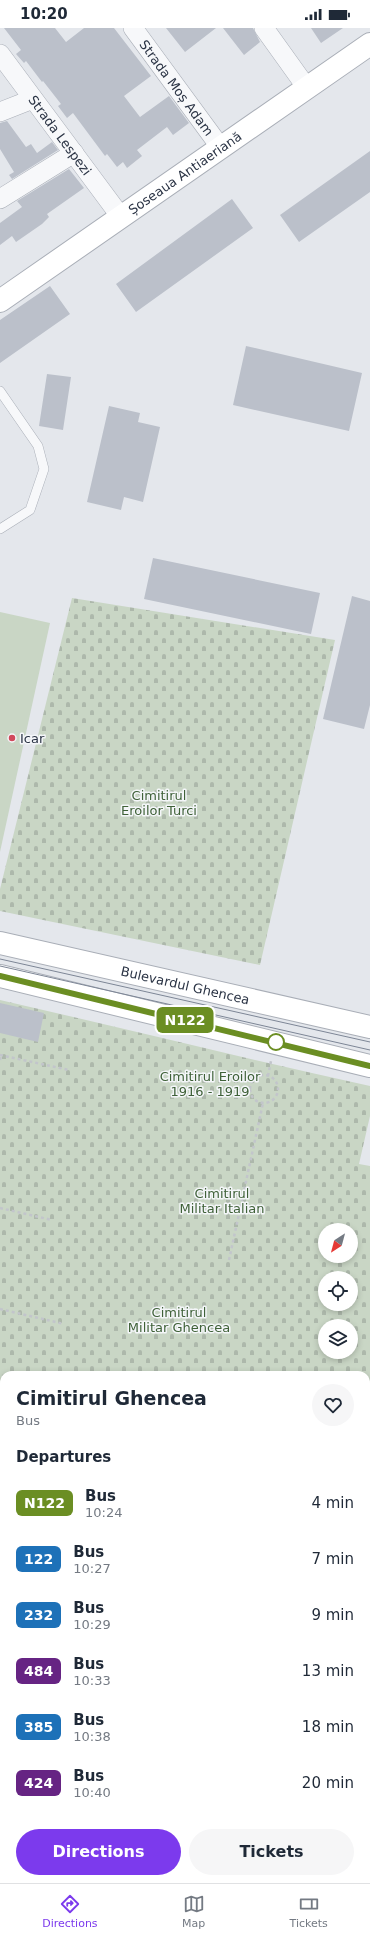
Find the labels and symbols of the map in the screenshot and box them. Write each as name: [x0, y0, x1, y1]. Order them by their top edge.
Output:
street label: Strada Moș Adam: [136, 37, 216, 139]
street label: Strada Lespezi: [25, 93, 94, 178]
street label: Șoseaua Antiaeriană: [126, 129, 245, 218]
place label: Icar: [20, 731, 45, 746]
marker: Icar: [7, 733, 17, 743]
park label: Cimitirul Eroilor Turci: [121, 788, 197, 818]
street label: Bulevardul Ghencea: [119, 964, 251, 1007]
line badge: N122: [157, 1007, 213, 1033]
unlabelled marker: [267, 1033, 285, 1051]
park label: Cimitirul Eroilor 1916 - 1919: [160, 1069, 261, 1099]
park label: Cimitirul Militar Italian: [180, 1186, 264, 1216]
north arrow: [318, 1223, 358, 1263]
park label: Cimitirul Militar Ghencea: [128, 1305, 230, 1335]

